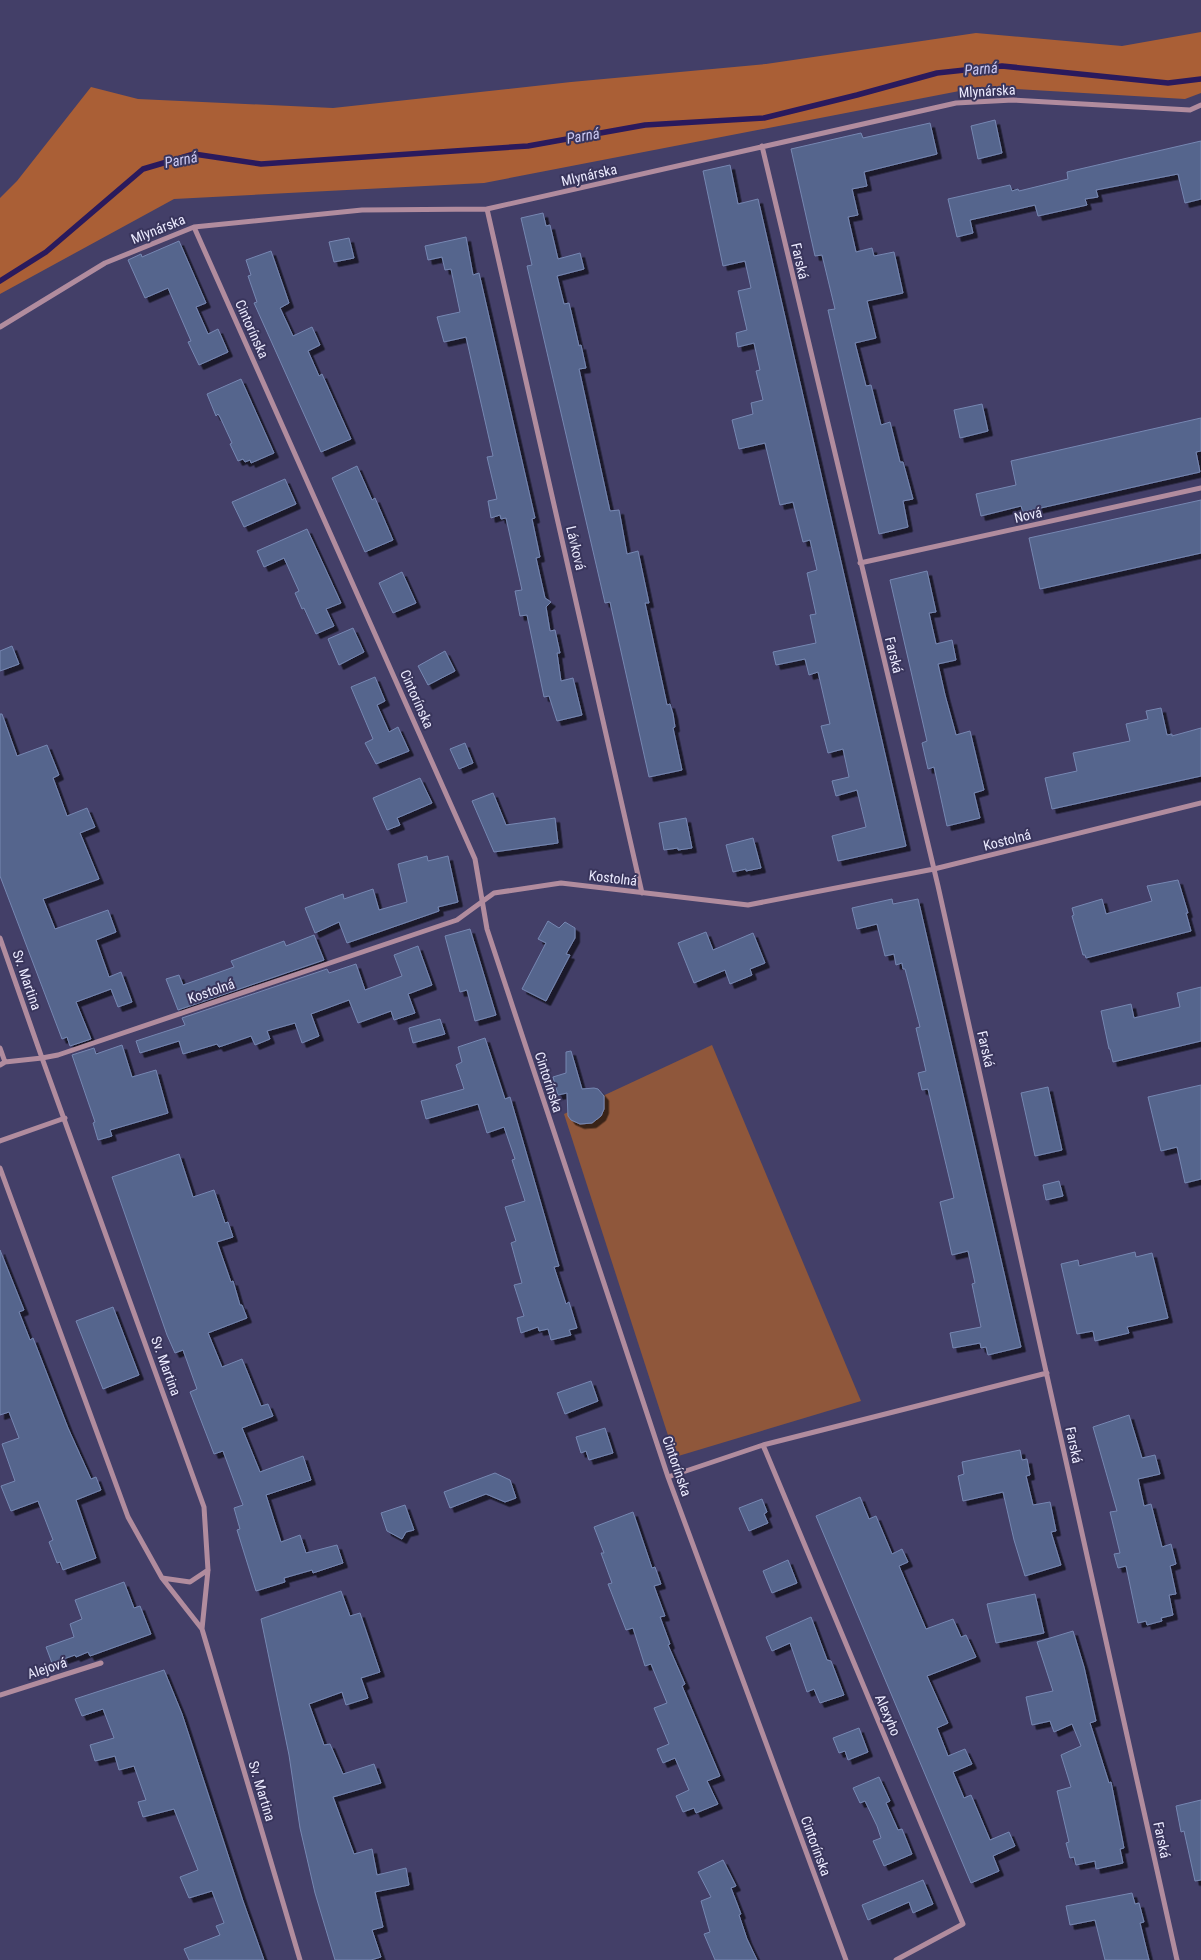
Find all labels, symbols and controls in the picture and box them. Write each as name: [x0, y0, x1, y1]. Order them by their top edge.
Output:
water label: Parná: [964, 58, 999, 79]
street label: Mlynárska: [958, 82, 1016, 100]
water label: Parná: [565, 124, 602, 148]
water label: Parná: [163, 148, 200, 172]
street label: Mlynárska: [560, 161, 618, 189]
street label: Mlynárska: [129, 211, 187, 247]
street label: Farská: [788, 241, 812, 281]
street label: Cintorínska: [232, 297, 272, 361]
street label: Nová: [1012, 504, 1044, 526]
street label: Lávková: [563, 524, 589, 572]
street label: Farská: [882, 635, 906, 675]
street label: Cintorínska: [397, 667, 437, 731]
street label: Kostolná: [981, 826, 1033, 854]
street label: Kostolná: [588, 867, 638, 889]
street label: Sv. Martina: [9, 948, 45, 1012]
street label: Kostolná: [185, 976, 237, 1006]
street label: Farská: [974, 1029, 998, 1069]
street label: Cintorínska: [532, 1050, 566, 1114]
street label: Sv. Martina: [148, 1334, 184, 1398]
street label: Farská: [1062, 1425, 1086, 1465]
street label: Cintorínska: [659, 1434, 695, 1498]
street label: Alejová: [25, 1654, 69, 1682]
street label: Alexyho: [872, 1692, 904, 1738]
street label: Sv. Martina: [245, 1759, 279, 1823]
street label: Cintorínska: [798, 1814, 834, 1878]
street label: Farská: [1150, 1820, 1174, 1860]

